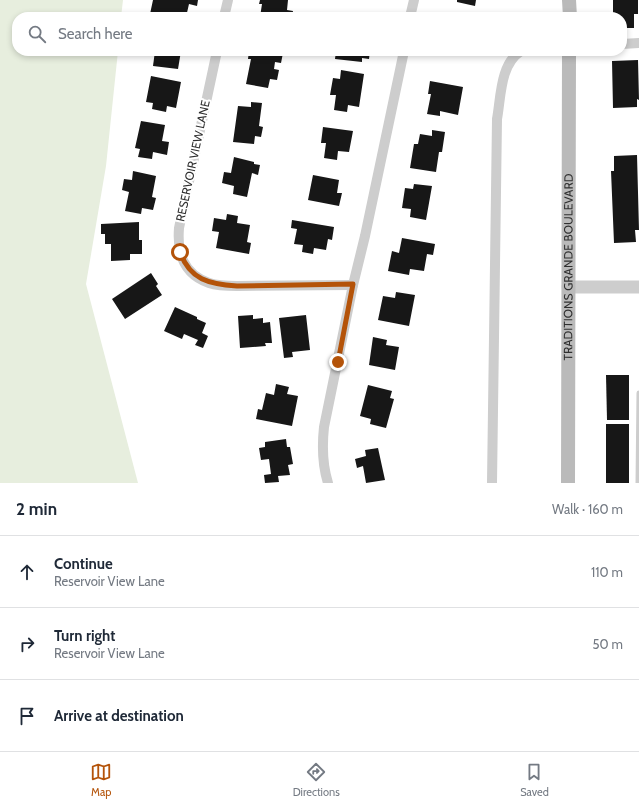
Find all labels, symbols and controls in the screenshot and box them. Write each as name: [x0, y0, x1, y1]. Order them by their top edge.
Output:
search box: [12, 12, 627, 56]
icon: search: [26, 23, 48, 45]
text: Search here: [58, 25, 133, 43]
street label: RESERVOIR VIEW LANE: [172, 98, 213, 223]
street label: TRADITIONS GRANDE BOULEVARD: [560, 173, 576, 360]
route start: [171, 243, 189, 261]
route end: [329, 353, 347, 371]
text: 2 min: [16, 499, 57, 519]
text: Walk · 160 m: [552, 501, 623, 517]
text: Continue: [54, 555, 113, 573]
icon: ahead: [16, 561, 38, 583]
text: 110 m: [591, 564, 623, 580]
text: Reservoir View Lane: [54, 573, 165, 589]
text: Turn right: [54, 627, 115, 645]
icon: right: [16, 633, 38, 655]
text: 50 m: [593, 636, 623, 652]
text: Reservoir View Lane: [54, 645, 165, 661]
icon: arrive: [16, 705, 38, 727]
text: Arrive at destination: [54, 707, 184, 725]
tab: Map: [90, 761, 112, 799]
tab: Directions: [293, 761, 340, 799]
tab: Saved: [520, 761, 549, 799]

